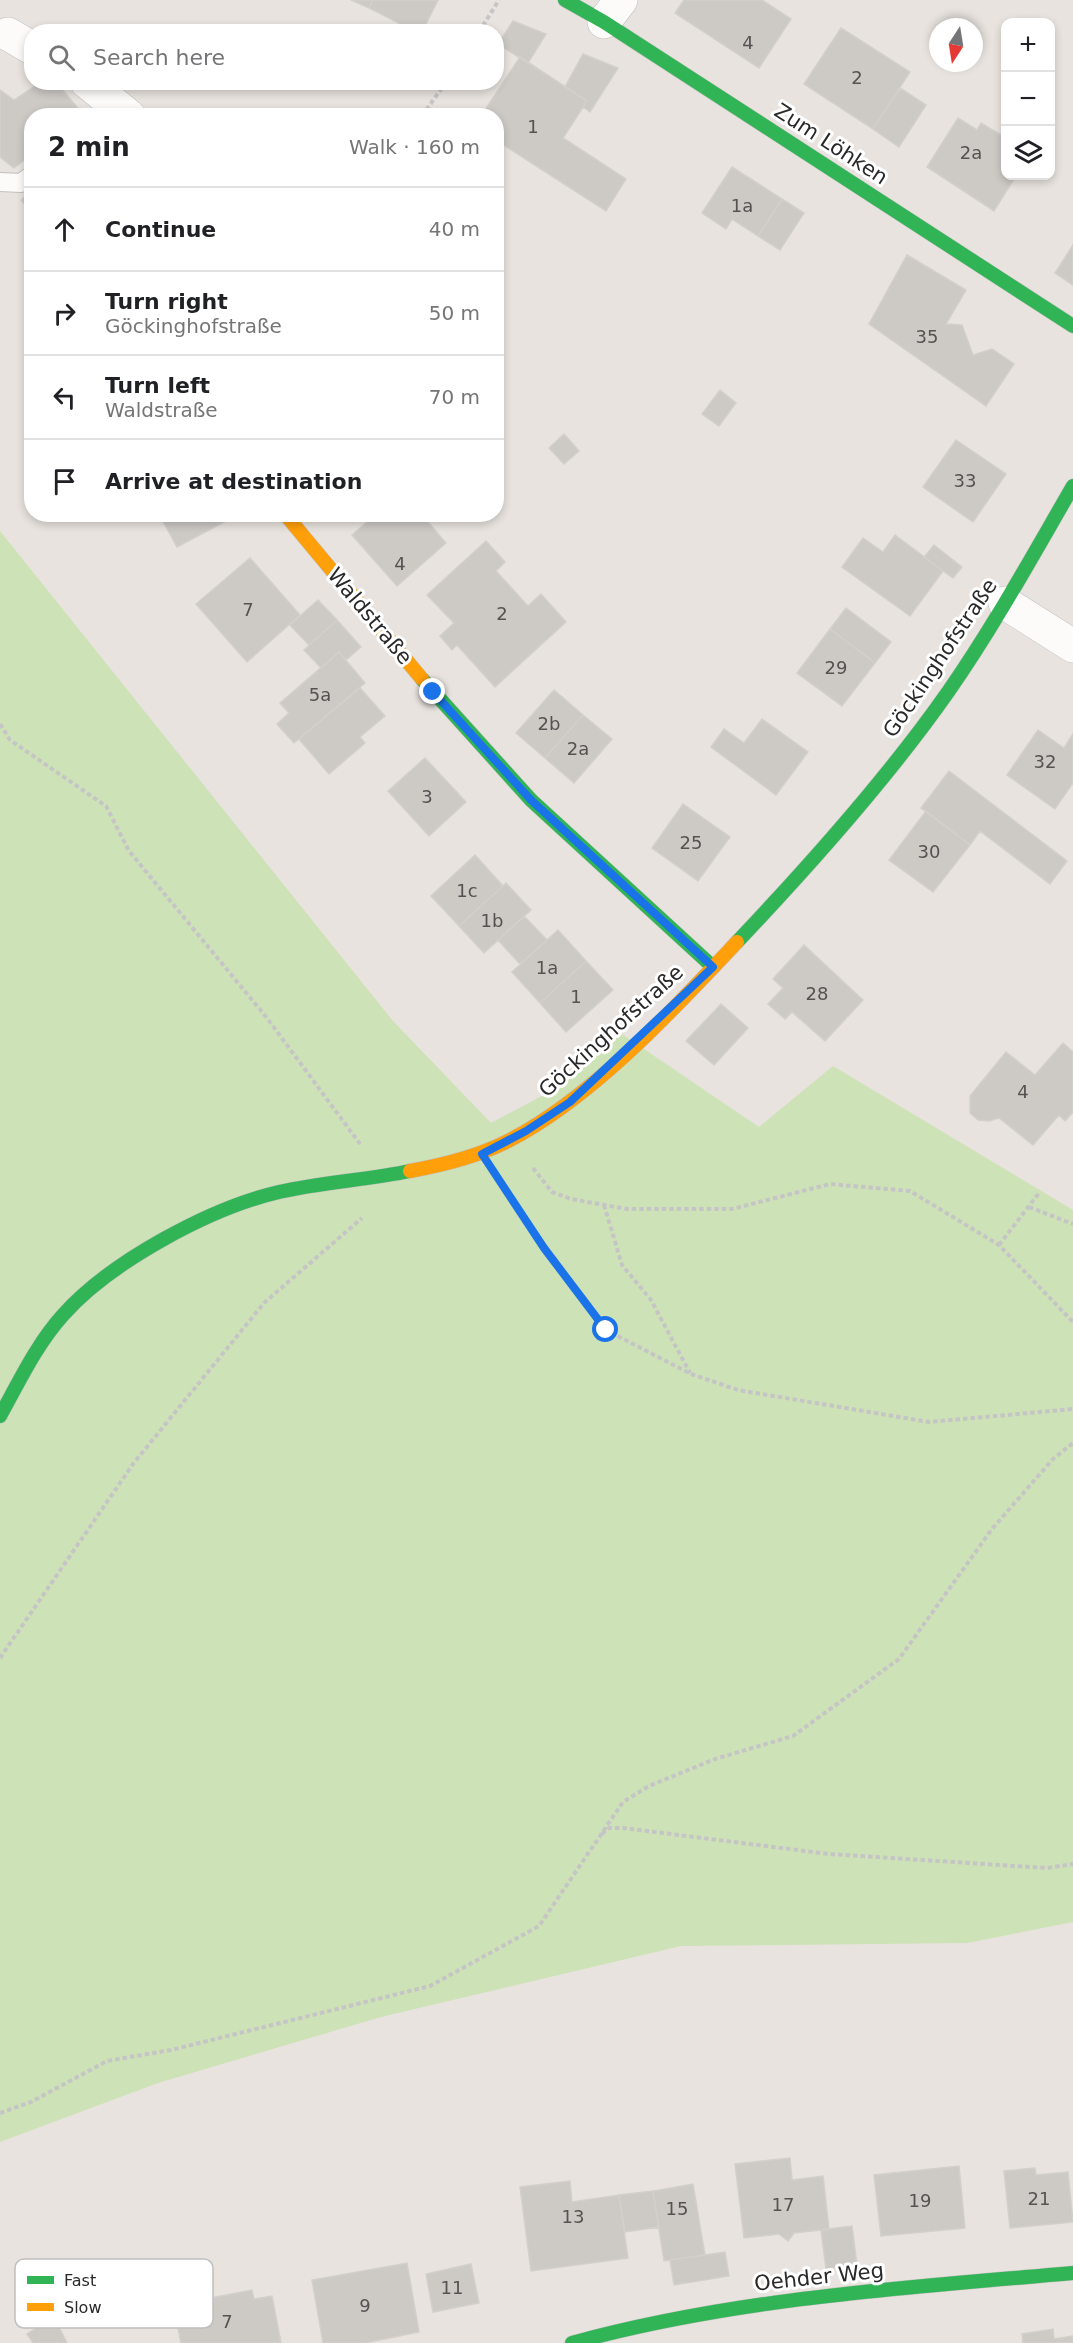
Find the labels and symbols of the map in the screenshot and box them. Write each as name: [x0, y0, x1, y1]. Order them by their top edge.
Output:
north arrow: [929, 18, 983, 72]
house number: 4: [742, 32, 754, 53]
house number: 2: [851, 67, 863, 88]
street label: Zum Löhken: [770, 99, 892, 189]
house number: 1: [527, 116, 539, 137]
house number: 2a: [960, 142, 982, 163]
house number: 1a: [731, 195, 753, 216]
house number: 35: [916, 326, 938, 347]
house number: 33: [954, 470, 976, 491]
house number: 4: [394, 553, 406, 574]
street label: Waldstraße: [323, 563, 417, 669]
street label: Göckinghofstraße: [878, 574, 1002, 742]
house number: 7: [242, 599, 254, 620]
house number: 2: [496, 603, 508, 624]
house number: 29: [825, 657, 847, 678]
route end: [419, 678, 445, 704]
house number: 5a: [309, 684, 331, 705]
house number: 2b: [538, 713, 560, 734]
house number: 2a: [567, 738, 589, 759]
house number: 32: [1034, 751, 1056, 772]
house number: 3: [421, 786, 433, 807]
house number: 25: [680, 832, 702, 853]
house number: 30: [918, 841, 940, 862]
house number: 1c: [456, 880, 478, 901]
house number: 1b: [481, 910, 503, 931]
house number: 1a: [536, 957, 558, 978]
street label: Göckinghofstraße: [534, 960, 688, 1102]
house number: 28: [806, 983, 828, 1004]
house number: 1: [570, 986, 582, 1007]
house number: 4: [1017, 1081, 1029, 1102]
route start: [592, 1316, 618, 1342]
house number: 21: [1028, 2188, 1050, 2209]
house number: 19: [909, 2190, 931, 2211]
house number: 17: [772, 2194, 794, 2215]
house number: 15: [666, 2198, 688, 2219]
house number: 13: [562, 2206, 584, 2227]
street label: Oehder Weg: [753, 2258, 885, 2296]
legend: [15, 2259, 213, 2328]
text: Fast: [64, 2271, 96, 2290]
house number: 11: [441, 2277, 463, 2298]
house number: 9: [359, 2295, 371, 2316]
text: Slow: [64, 2298, 101, 2317]
house number: 7: [221, 2311, 233, 2332]

